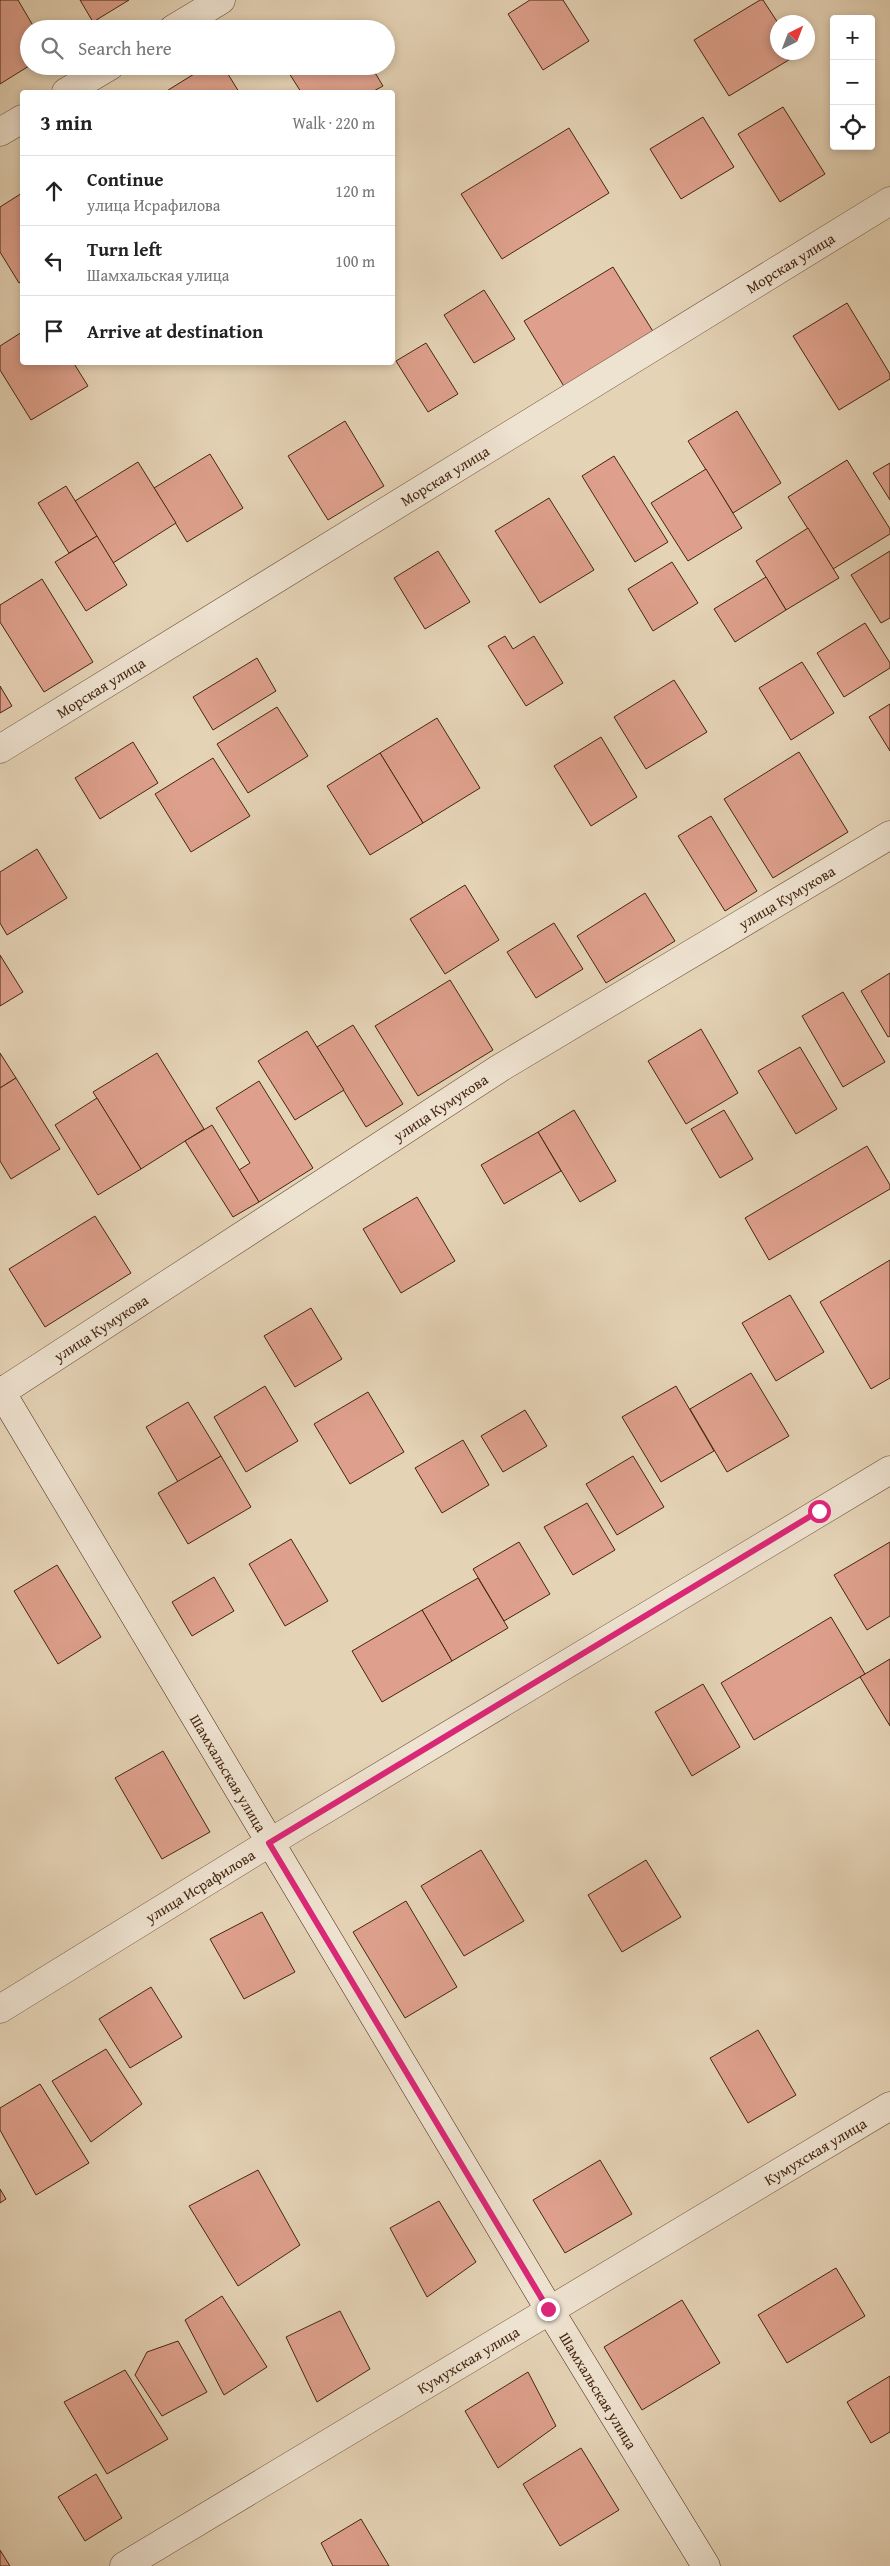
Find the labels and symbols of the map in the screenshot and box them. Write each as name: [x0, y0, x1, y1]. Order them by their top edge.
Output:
north arrow: [770, 15, 815, 60]
street label: Морская улица: [742, 227, 839, 298]
street label: Морская улица: [396, 440, 494, 511]
street label: Морская улица: [52, 651, 150, 722]
street label: улица Кумукова: [733, 859, 839, 934]
street label: улица Кумукова: [388, 1068, 492, 1146]
street label: улица Кумукова: [48, 1289, 153, 1367]
route start: [808, 1500, 831, 1523]
street label: Шамхальская улица: [185, 1710, 272, 1836]
street label: улица Исрафилова: [140, 1843, 260, 1928]
street label: Кумухская улица: [760, 2112, 871, 2190]
route end: [537, 2298, 560, 2321]
street label: Кумухская улица: [413, 2320, 524, 2398]
street label: Шамхальская улица: [555, 2328, 643, 2454]

